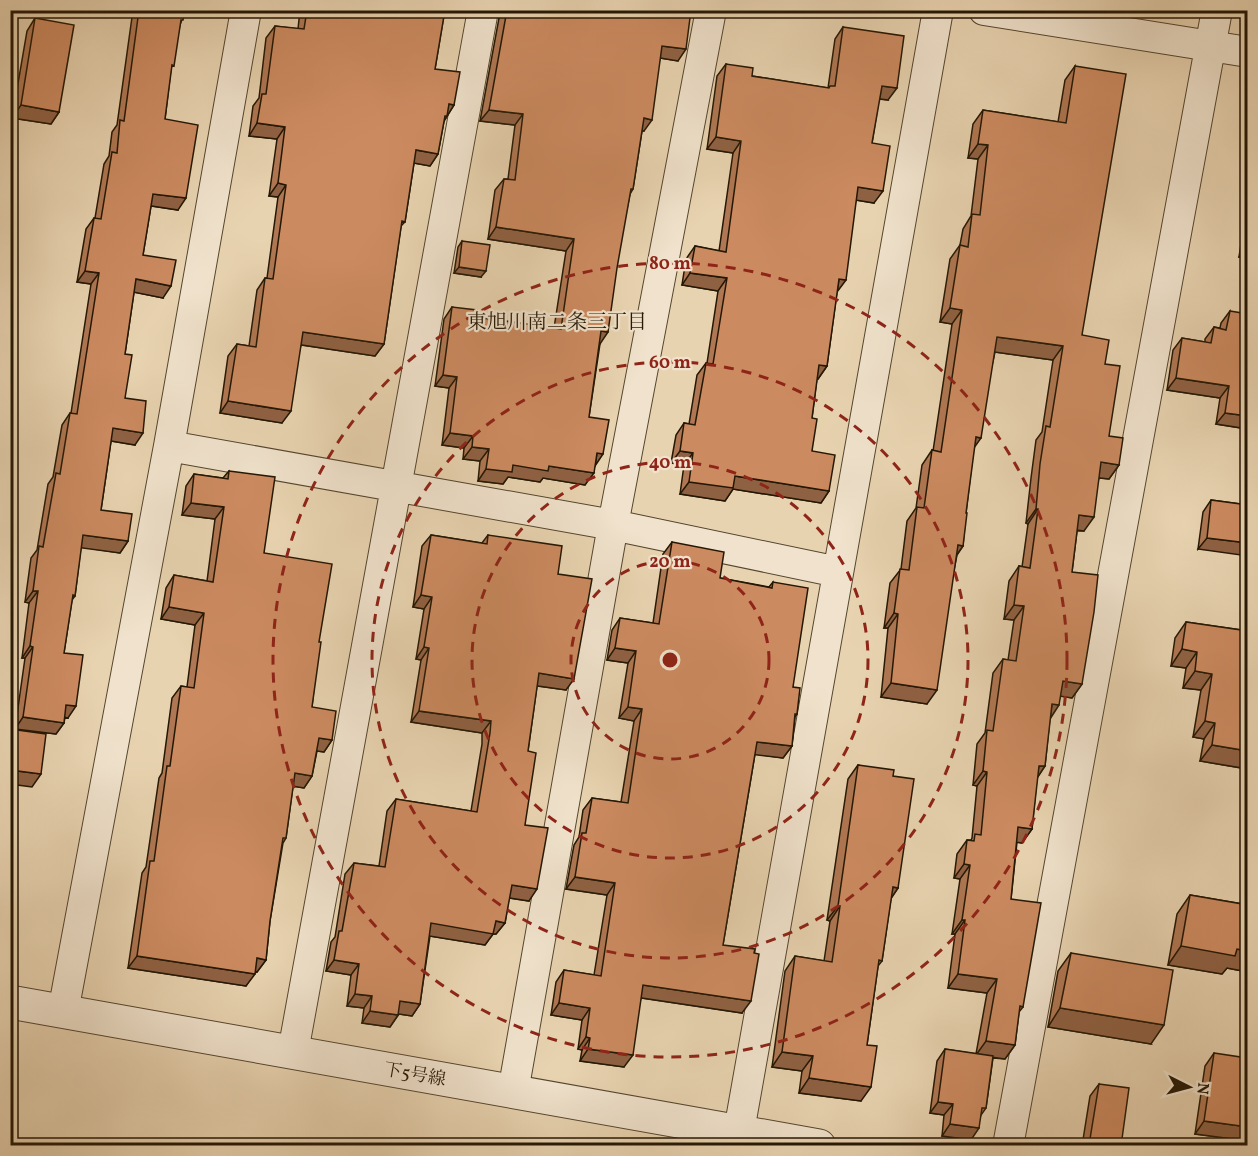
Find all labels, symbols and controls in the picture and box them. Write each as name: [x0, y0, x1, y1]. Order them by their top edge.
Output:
text: 80 m: [649, 252, 691, 277]
district label: 東旭川南二条三丁目: [467, 309, 647, 337]
text: 60 m: [649, 351, 691, 376]
text: 40 m: [649, 451, 691, 476]
text: 20 m: [649, 550, 691, 575]
centre of rings: [660, 650, 680, 670]
north arrow: [1159, 1057, 1219, 1117]
street label: 下5号線: [382, 1058, 448, 1093]
text: N: [1190, 1081, 1213, 1096]

